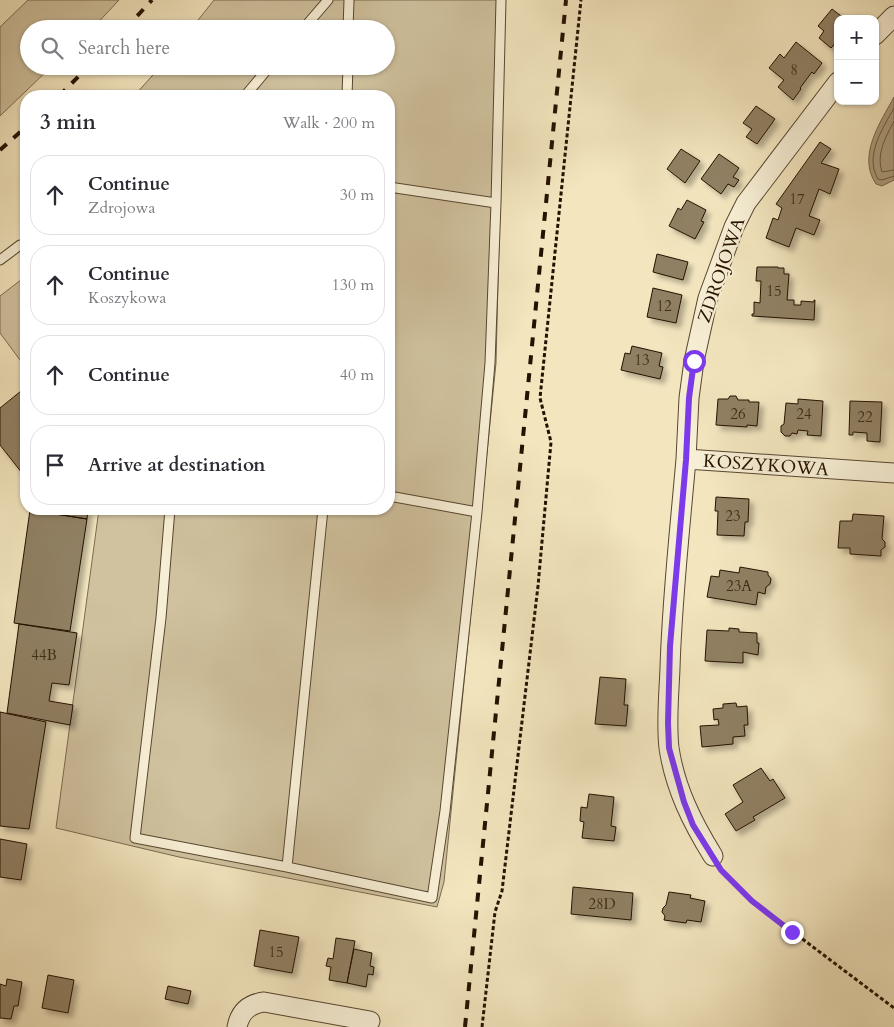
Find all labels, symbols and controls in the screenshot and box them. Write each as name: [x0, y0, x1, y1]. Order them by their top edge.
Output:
map controls: [834, 15, 879, 105]
button: +: [834, 15, 879, 60]
search box: [20, 20, 395, 75]
icon: search: [38, 34, 66, 62]
text: Search here: [78, 35, 170, 61]
house number: 8: [790, 60, 798, 80]
button: −: [834, 60, 879, 105]
text: 3 min: [40, 108, 96, 137]
text: Walk · 200 m: [283, 112, 375, 134]
text: Continue: [88, 171, 170, 197]
icon: ahead: [41, 181, 69, 209]
text: 30 m: [340, 184, 374, 206]
house number: 17: [789, 189, 805, 209]
text: Zdrojowa: [88, 197, 155, 219]
street label: ZDROJOWA: [692, 214, 751, 326]
text: Continue: [88, 261, 170, 287]
icon: ahead: [41, 271, 69, 299]
text: 130 m: [332, 274, 374, 296]
house number: 15: [766, 281, 782, 301]
text: Koszykowa: [88, 287, 166, 309]
house number: 12: [656, 296, 672, 316]
house number: 13: [634, 350, 650, 370]
route start: [683, 350, 706, 373]
icon: ahead: [41, 361, 69, 389]
text: Continue: [88, 362, 170, 388]
text: 40 m: [340, 364, 374, 386]
house number: 26: [730, 404, 746, 424]
house number: 24: [796, 404, 812, 424]
house number: 22: [857, 407, 873, 427]
street label: KOSZYKOWA: [702, 449, 830, 482]
icon: arrive: [41, 451, 69, 479]
text: Arrive at destination: [88, 452, 265, 478]
house number: 23: [725, 506, 741, 526]
house number: 23A: [726, 576, 752, 596]
house number: 44B: [31, 645, 57, 665]
house number: 28D: [588, 894, 616, 914]
route end: [781, 921, 804, 944]
house number: 15: [268, 942, 284, 962]

